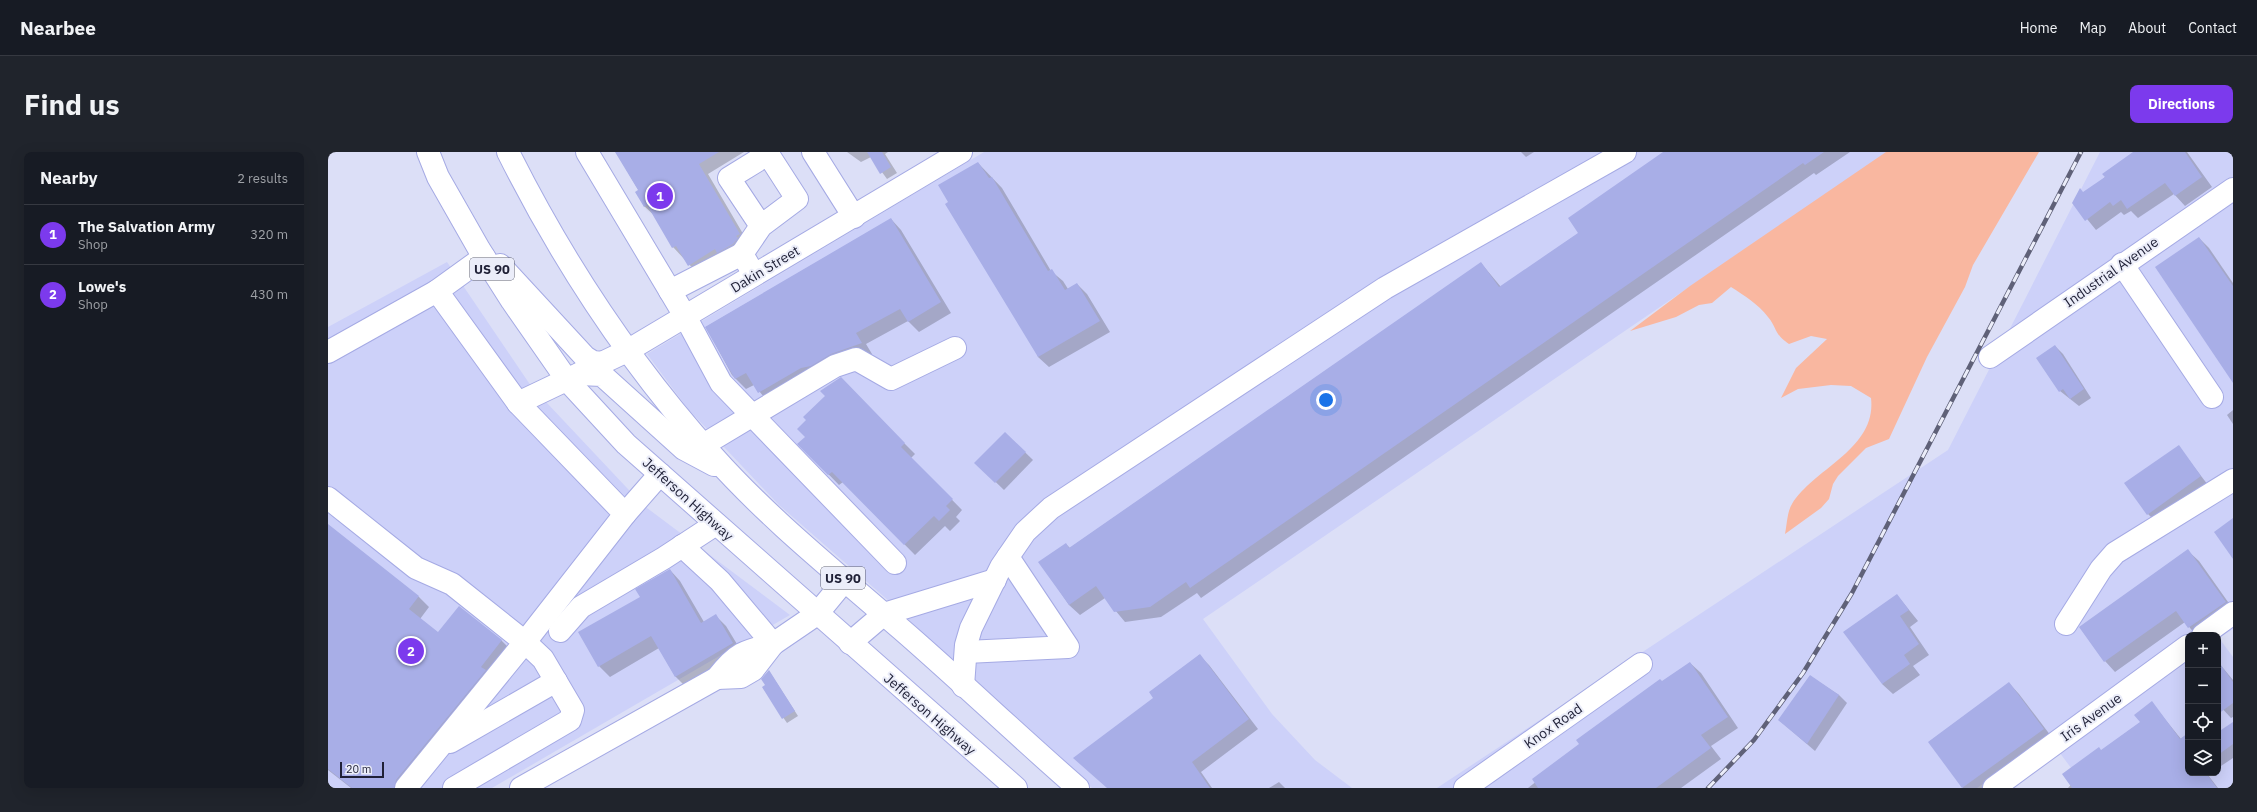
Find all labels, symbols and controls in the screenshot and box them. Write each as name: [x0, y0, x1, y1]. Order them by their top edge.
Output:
text: Nearbee: [20, 16, 96, 40]
text: Home: [2020, 19, 2057, 37]
text: Map: [2079, 19, 2106, 37]
text: About: [2128, 19, 2166, 37]
text: Contact: [2188, 19, 2237, 37]
button: Directions: [2130, 85, 2233, 123]
text: Find us: [24, 86, 120, 123]
text: Nearby: [40, 167, 98, 189]
text: 2 results: [237, 170, 288, 187]
pin: 1: [647, 181, 673, 211]
text: The Salvation Army: [78, 217, 215, 236]
text: 1: [49, 226, 57, 243]
text: 320 m: [250, 226, 288, 243]
street label: Industrial Avenue: [2060, 233, 2162, 311]
text: Shop: [78, 236, 108, 253]
street label: Dakin Street: [727, 241, 803, 297]
road number: US 90: [470, 258, 514, 280]
text: Lowe's: [78, 277, 126, 296]
text: 2: [49, 286, 57, 303]
text: 430 m: [250, 286, 288, 303]
text: Shop: [78, 296, 108, 313]
your location: [1316, 390, 1336, 410]
street label: Jefferson Highway: [639, 453, 737, 545]
road number: US 90: [821, 567, 865, 589]
map controls: [2185, 632, 2221, 776]
button: +: [2185, 632, 2221, 668]
pin: 2: [398, 636, 424, 666]
button: −: [2185, 668, 2221, 704]
street label: Jefferson Highway: [880, 669, 980, 759]
street label: Iris Avenue: [2057, 689, 2125, 745]
street label: Knox Road: [1520, 699, 1586, 753]
button: locate: [2185, 704, 2221, 740]
button: layers: [2185, 740, 2221, 776]
scale bar: [340, 760, 384, 779]
text: 20 m: [346, 762, 371, 776]

